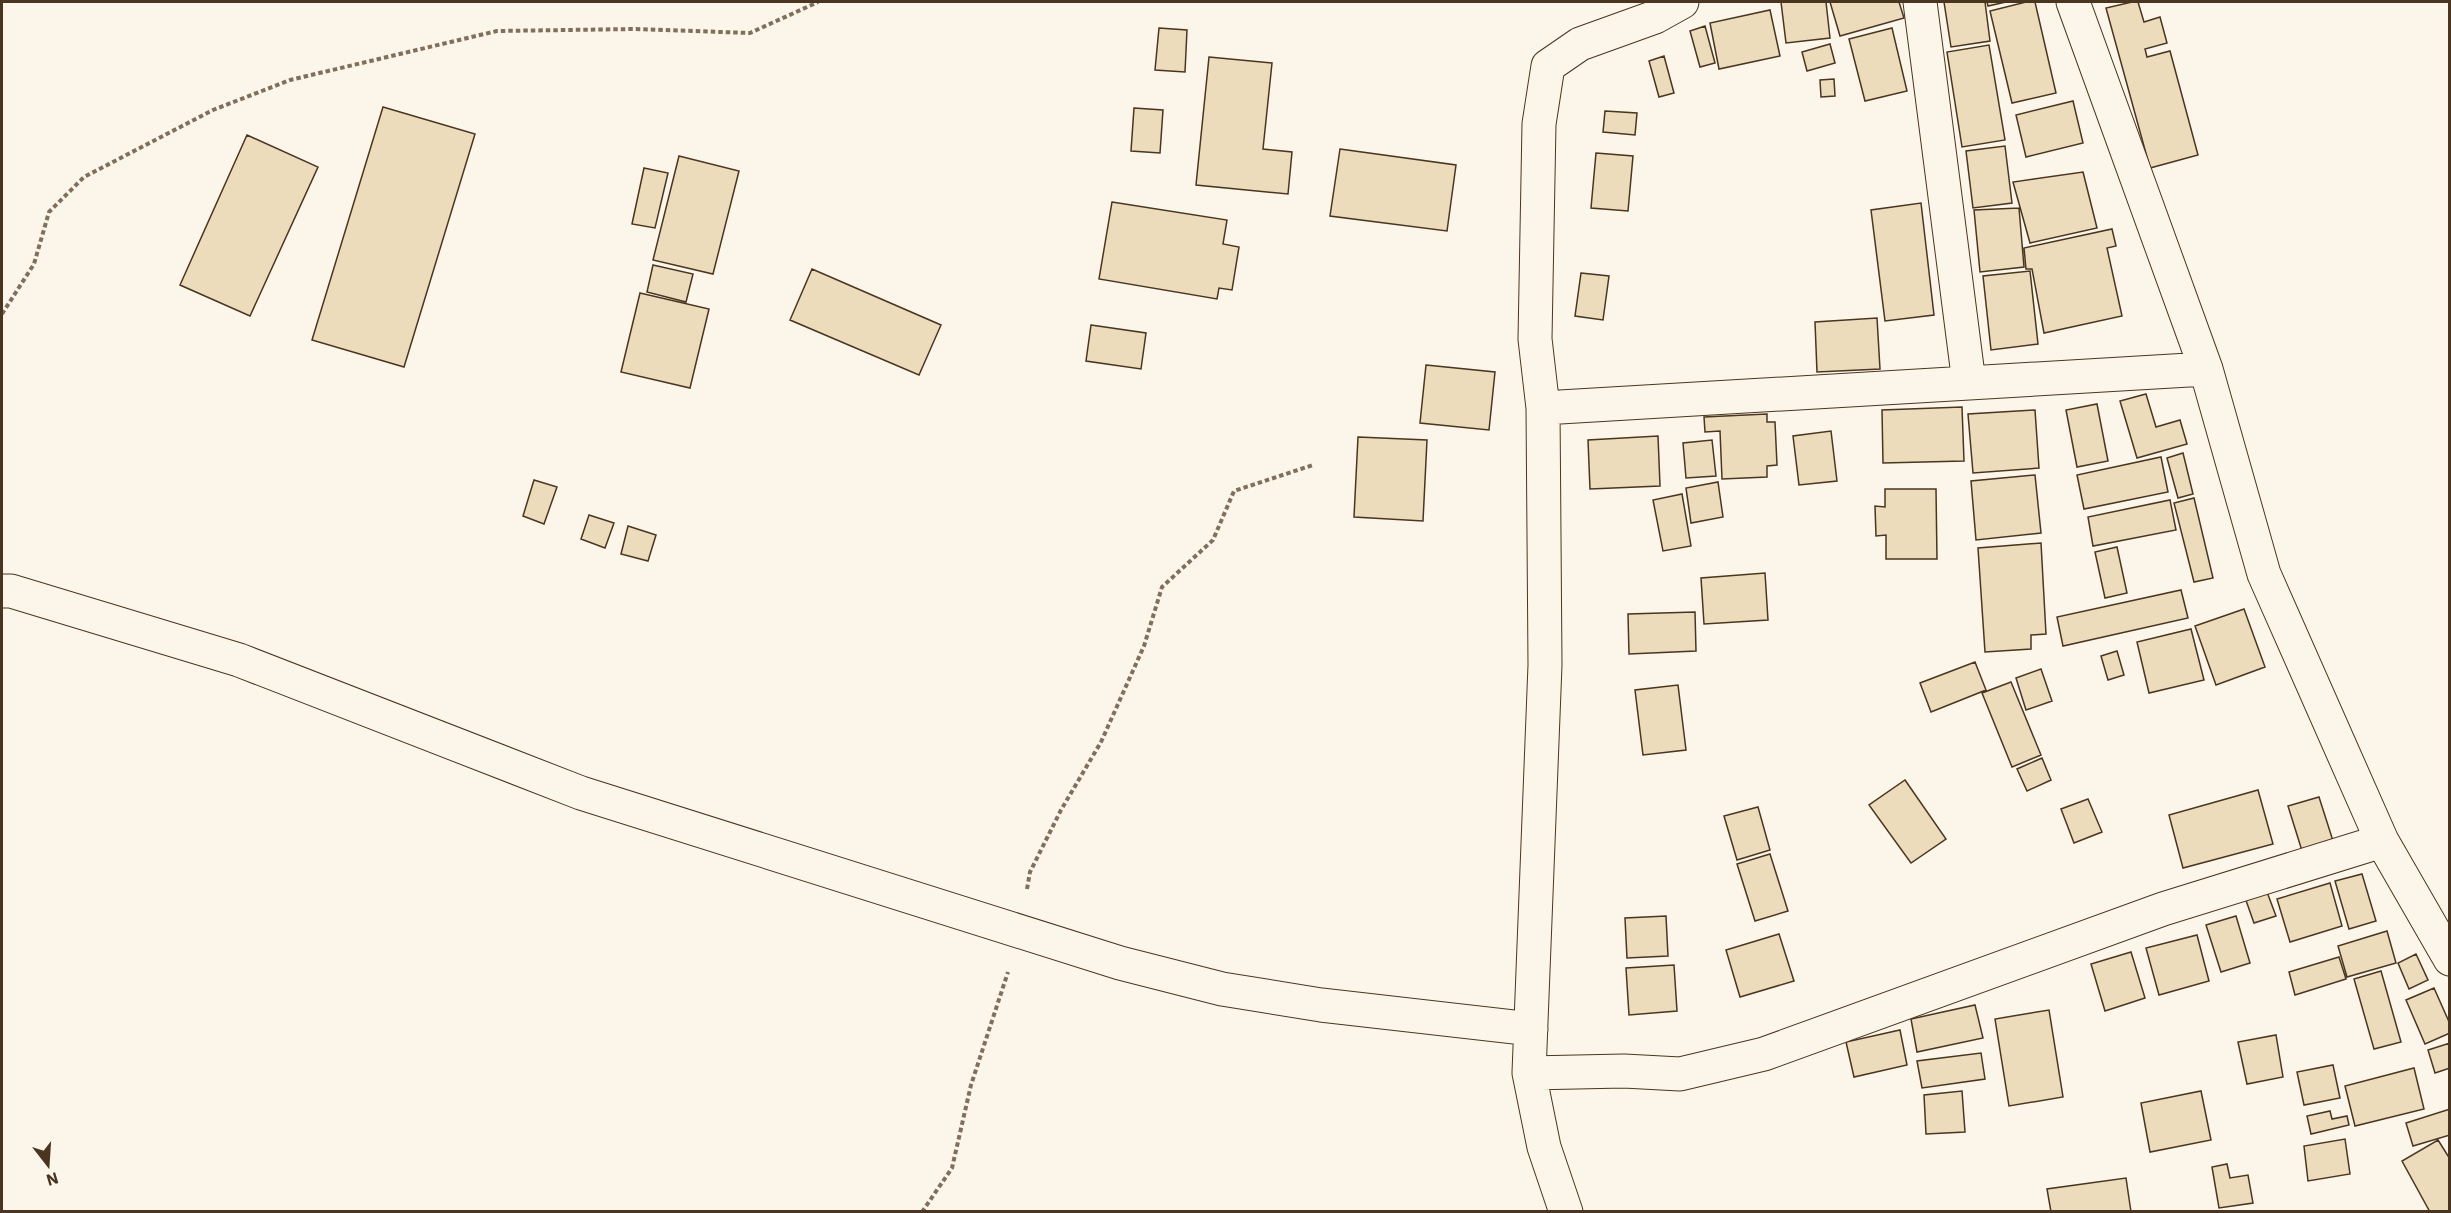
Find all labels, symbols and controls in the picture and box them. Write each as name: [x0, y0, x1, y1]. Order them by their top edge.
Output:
north arrow: [18, 1135, 78, 1195]
text: N: [44, 1168, 61, 1191]

